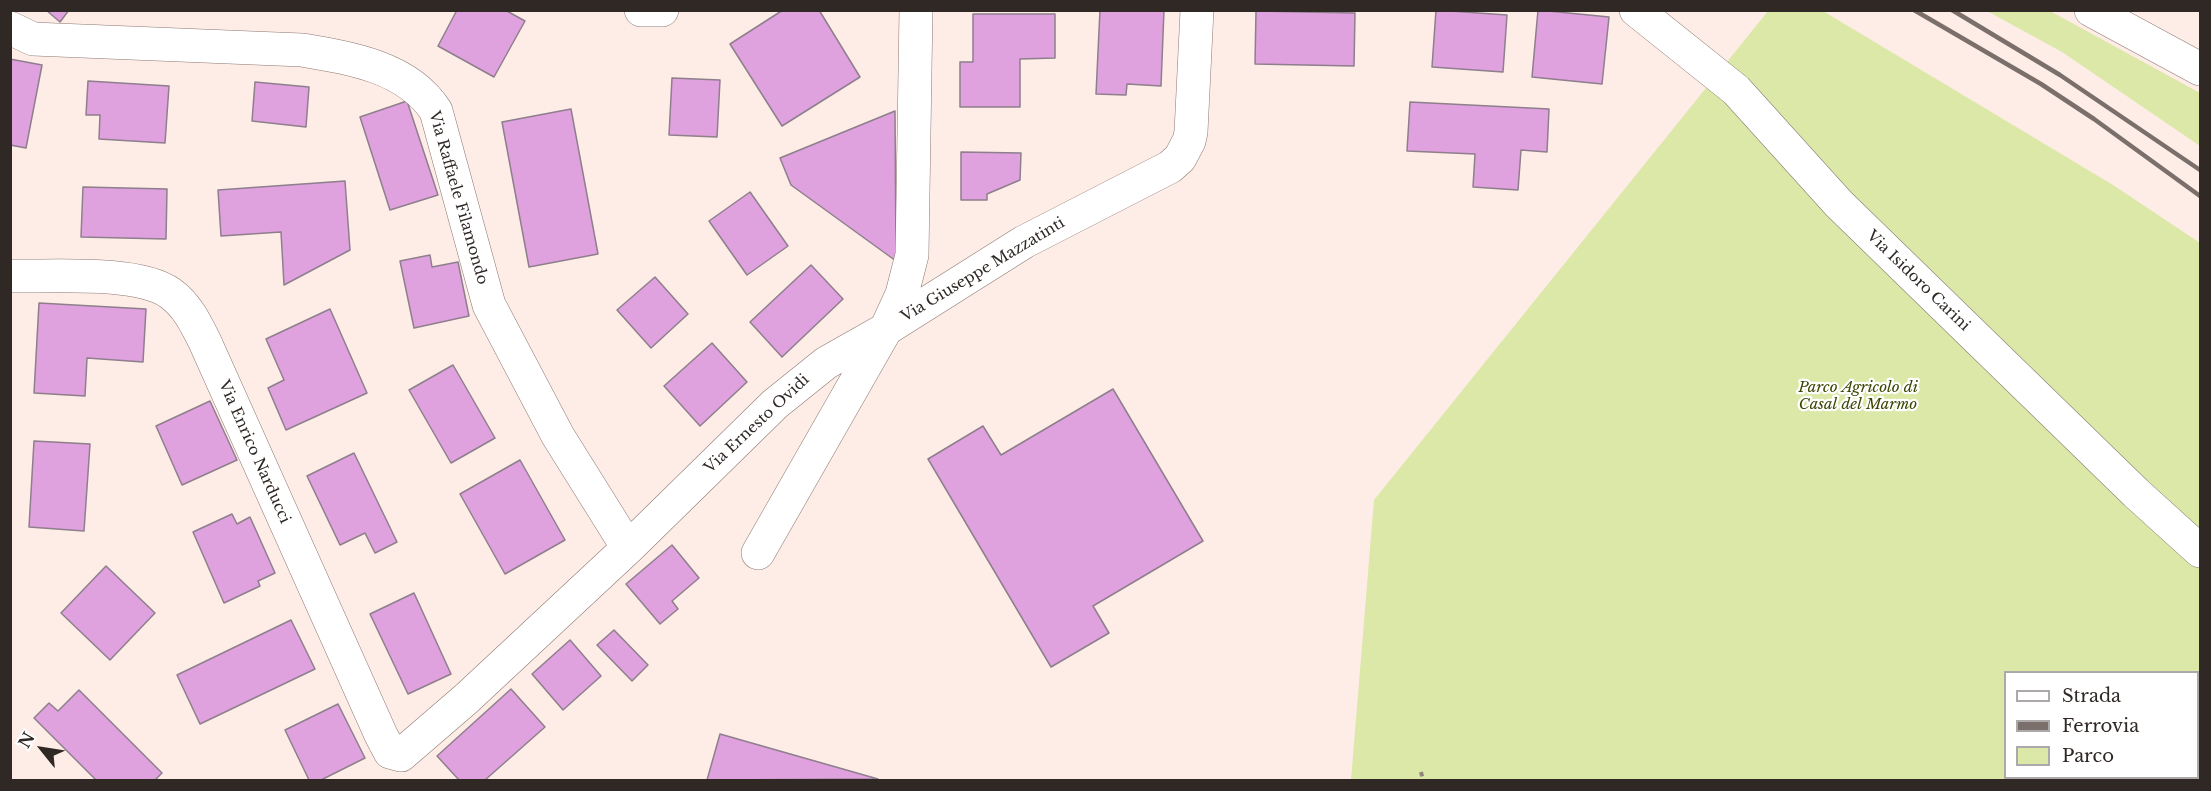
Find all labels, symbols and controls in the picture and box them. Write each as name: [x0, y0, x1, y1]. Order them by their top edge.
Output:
street label: Via Raffaele Filamondo: [425, 109, 491, 287]
street label: Via Giuseppe Mazzatinti: [898, 214, 1068, 326]
street label: Via Isidoro Carini: [1863, 227, 1973, 335]
street label: Via Ernesto Ovidi: [701, 371, 813, 477]
street label: Via Enrico Narducci: [214, 378, 294, 526]
park label: Parco Agricolo di Casal del Marmo: [1798, 379, 1918, 414]
legend: [2004, 671, 2199, 779]
text: Strada: [2062, 685, 2121, 707]
text: Ferrovia: [2062, 715, 2139, 737]
north arrow: [12, 719, 72, 779]
text: N: [14, 728, 39, 752]
text: Parco: [2062, 745, 2114, 767]

